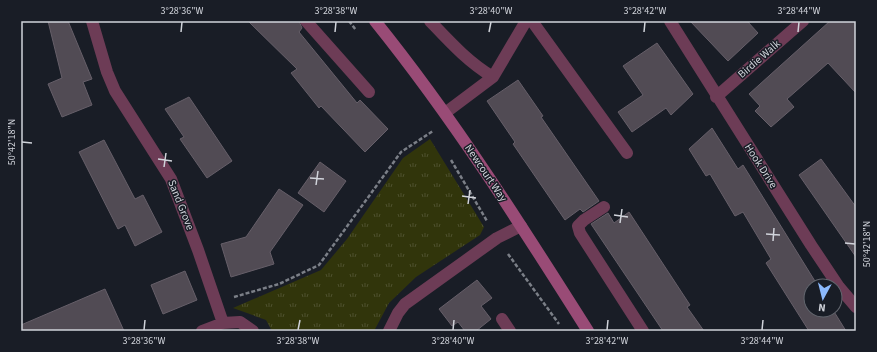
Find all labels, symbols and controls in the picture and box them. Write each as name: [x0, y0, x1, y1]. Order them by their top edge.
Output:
text: 3°28'36"W: [161, 4, 204, 18]
text: 3°28'38"W: [315, 4, 358, 18]
text: 3°28'40"W: [470, 4, 513, 18]
text: 3°28'42"W: [624, 4, 667, 18]
text: 3°28'44"W: [778, 4, 821, 18]
street label: Birdie Walk: [735, 36, 784, 82]
text: 50°42'18"N: [5, 119, 19, 165]
street label: Newcourt Way: [461, 141, 511, 205]
street label: Hook Drive: [741, 141, 781, 192]
street label: Sand Grove: [164, 178, 198, 233]
text: 50°42'18"N: [860, 221, 874, 267]
north arrow: [803, 278, 843, 318]
text: N: [817, 300, 826, 315]
text: 3°28'36"W: [123, 334, 166, 348]
text: 3°28'38"W: [277, 334, 320, 348]
text: 3°28'40"W: [432, 334, 475, 348]
text: 3°28'42"W: [586, 334, 629, 348]
text: 3°28'44"W: [741, 334, 784, 348]

